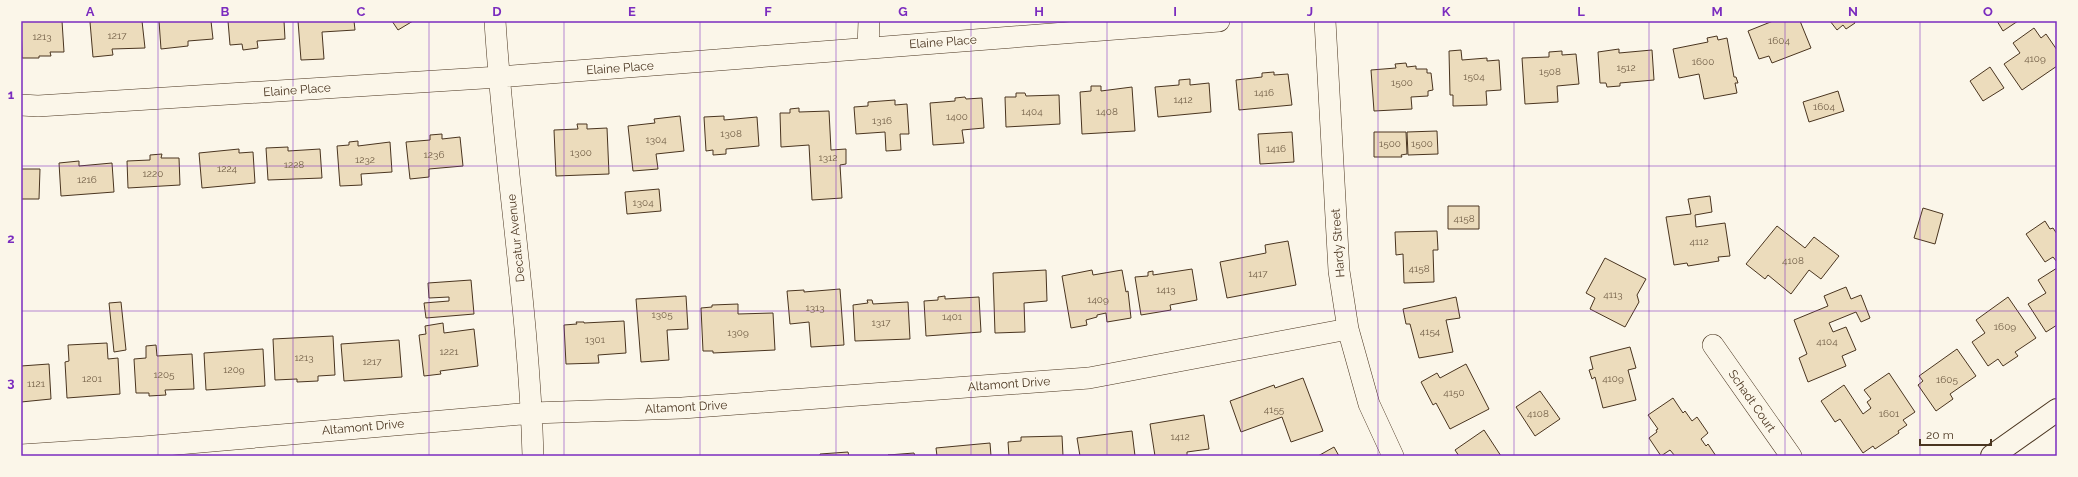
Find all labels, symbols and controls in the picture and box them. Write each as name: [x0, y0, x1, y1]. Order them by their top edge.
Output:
text: A: [86, 4, 95, 19]
text: B: [221, 4, 230, 19]
text: C: [357, 4, 366, 19]
text: D: [492, 4, 502, 19]
text: E: [628, 4, 636, 19]
text: F: [764, 4, 772, 19]
text: G: [898, 4, 908, 19]
text: H: [1034, 4, 1044, 19]
text: I: [1173, 4, 1177, 19]
text: J: [1307, 4, 1313, 19]
text: K: [1442, 4, 1451, 19]
text: L: [1577, 4, 1585, 19]
text: M: [1711, 4, 1723, 19]
text: N: [1848, 4, 1858, 19]
text: O: [1983, 4, 1993, 19]
house number: 1217: [107, 30, 127, 41]
house number: 1213: [32, 31, 52, 42]
street label: Elaine Place: [909, 33, 977, 51]
house number: 1604: [1768, 35, 1790, 46]
house number: 4109: [2024, 53, 2046, 64]
house number: 1600: [1692, 56, 1714, 67]
street label: Elaine Place: [586, 59, 654, 77]
house number: 1512: [1616, 62, 1636, 73]
house number: 1508: [1539, 66, 1561, 77]
house number: 1504: [1463, 71, 1485, 82]
house number: 1500: [1391, 77, 1413, 88]
street label: Elaine Place: [263, 81, 331, 99]
text: 1: [8, 87, 15, 102]
house number: 1416: [1254, 87, 1274, 98]
house number: 1412: [1173, 94, 1193, 105]
house number: 1604: [1813, 101, 1835, 112]
house number: 1404: [1021, 106, 1043, 117]
house number: 1408: [1096, 106, 1118, 117]
house number: 1400: [946, 111, 968, 122]
house number: 1316: [872, 115, 892, 126]
house number: 1308: [720, 128, 742, 139]
house number: 1304: [645, 134, 667, 145]
house number: 1500: [1379, 138, 1401, 149]
house number: 1500: [1411, 138, 1433, 149]
house number: 1416: [1266, 143, 1286, 154]
house number: 1300: [570, 147, 592, 158]
house number: 1236: [424, 149, 444, 160]
house number: 1312: [818, 152, 838, 163]
house number: 1232: [355, 154, 375, 165]
house number: 1228: [284, 159, 304, 170]
house number: 1224: [217, 163, 238, 174]
house number: 1220: [143, 168, 163, 179]
house number: 1216: [77, 174, 97, 185]
street label: Decatur Avenue: [504, 193, 528, 283]
house number: 1304: [632, 197, 654, 208]
street label: Hardy Street: [1329, 208, 1347, 278]
house number: 4158: [1453, 213, 1475, 224]
text: 2: [7, 231, 15, 246]
house number: 4112: [1689, 236, 1709, 247]
house number: 4108: [1782, 255, 1804, 266]
house number: 4158: [1408, 263, 1430, 274]
house number: 1417: [1248, 268, 1268, 279]
house number: 1413: [1156, 284, 1176, 295]
house number: 4113: [1603, 289, 1623, 300]
house number: 1409: [1087, 294, 1109, 305]
house number: 1313: [805, 302, 825, 313]
house number: 1305: [651, 309, 673, 320]
house number: 1401: [942, 311, 963, 322]
house number: 1317: [871, 317, 891, 328]
house number: 1609: [1994, 321, 2016, 332]
house number: 4154: [1420, 326, 1441, 337]
house number: 1309: [727, 327, 749, 338]
house number: 1301: [585, 334, 606, 345]
house number: 4104: [1816, 336, 1838, 347]
house number: 1221: [440, 346, 459, 357]
house number: 1213: [294, 352, 314, 363]
house number: 1217: [362, 356, 382, 367]
house number: 1209: [223, 364, 245, 375]
street label: Schadt Court: [1725, 367, 1779, 435]
house number: 1205: [153, 369, 175, 380]
house number: 1201: [82, 373, 103, 384]
house number: 4109: [1602, 373, 1624, 384]
street label: Altamont Drive: [967, 374, 1051, 394]
house number: 1605: [1936, 374, 1958, 385]
text: 3: [7, 375, 15, 390]
house number: 1121: [27, 378, 46, 389]
house number: 4150: [1443, 387, 1465, 398]
street label: Altamont Drive: [644, 398, 728, 416]
house number: 4155: [1264, 404, 1285, 415]
house number: 4108: [1527, 408, 1549, 419]
house number: 1601: [1879, 408, 1900, 419]
street label: Altamont Drive: [321, 416, 405, 438]
scale bar: [1920, 421, 1991, 447]
text: 20 m: [1926, 428, 1954, 442]
house number: 1412: [1170, 431, 1190, 442]

